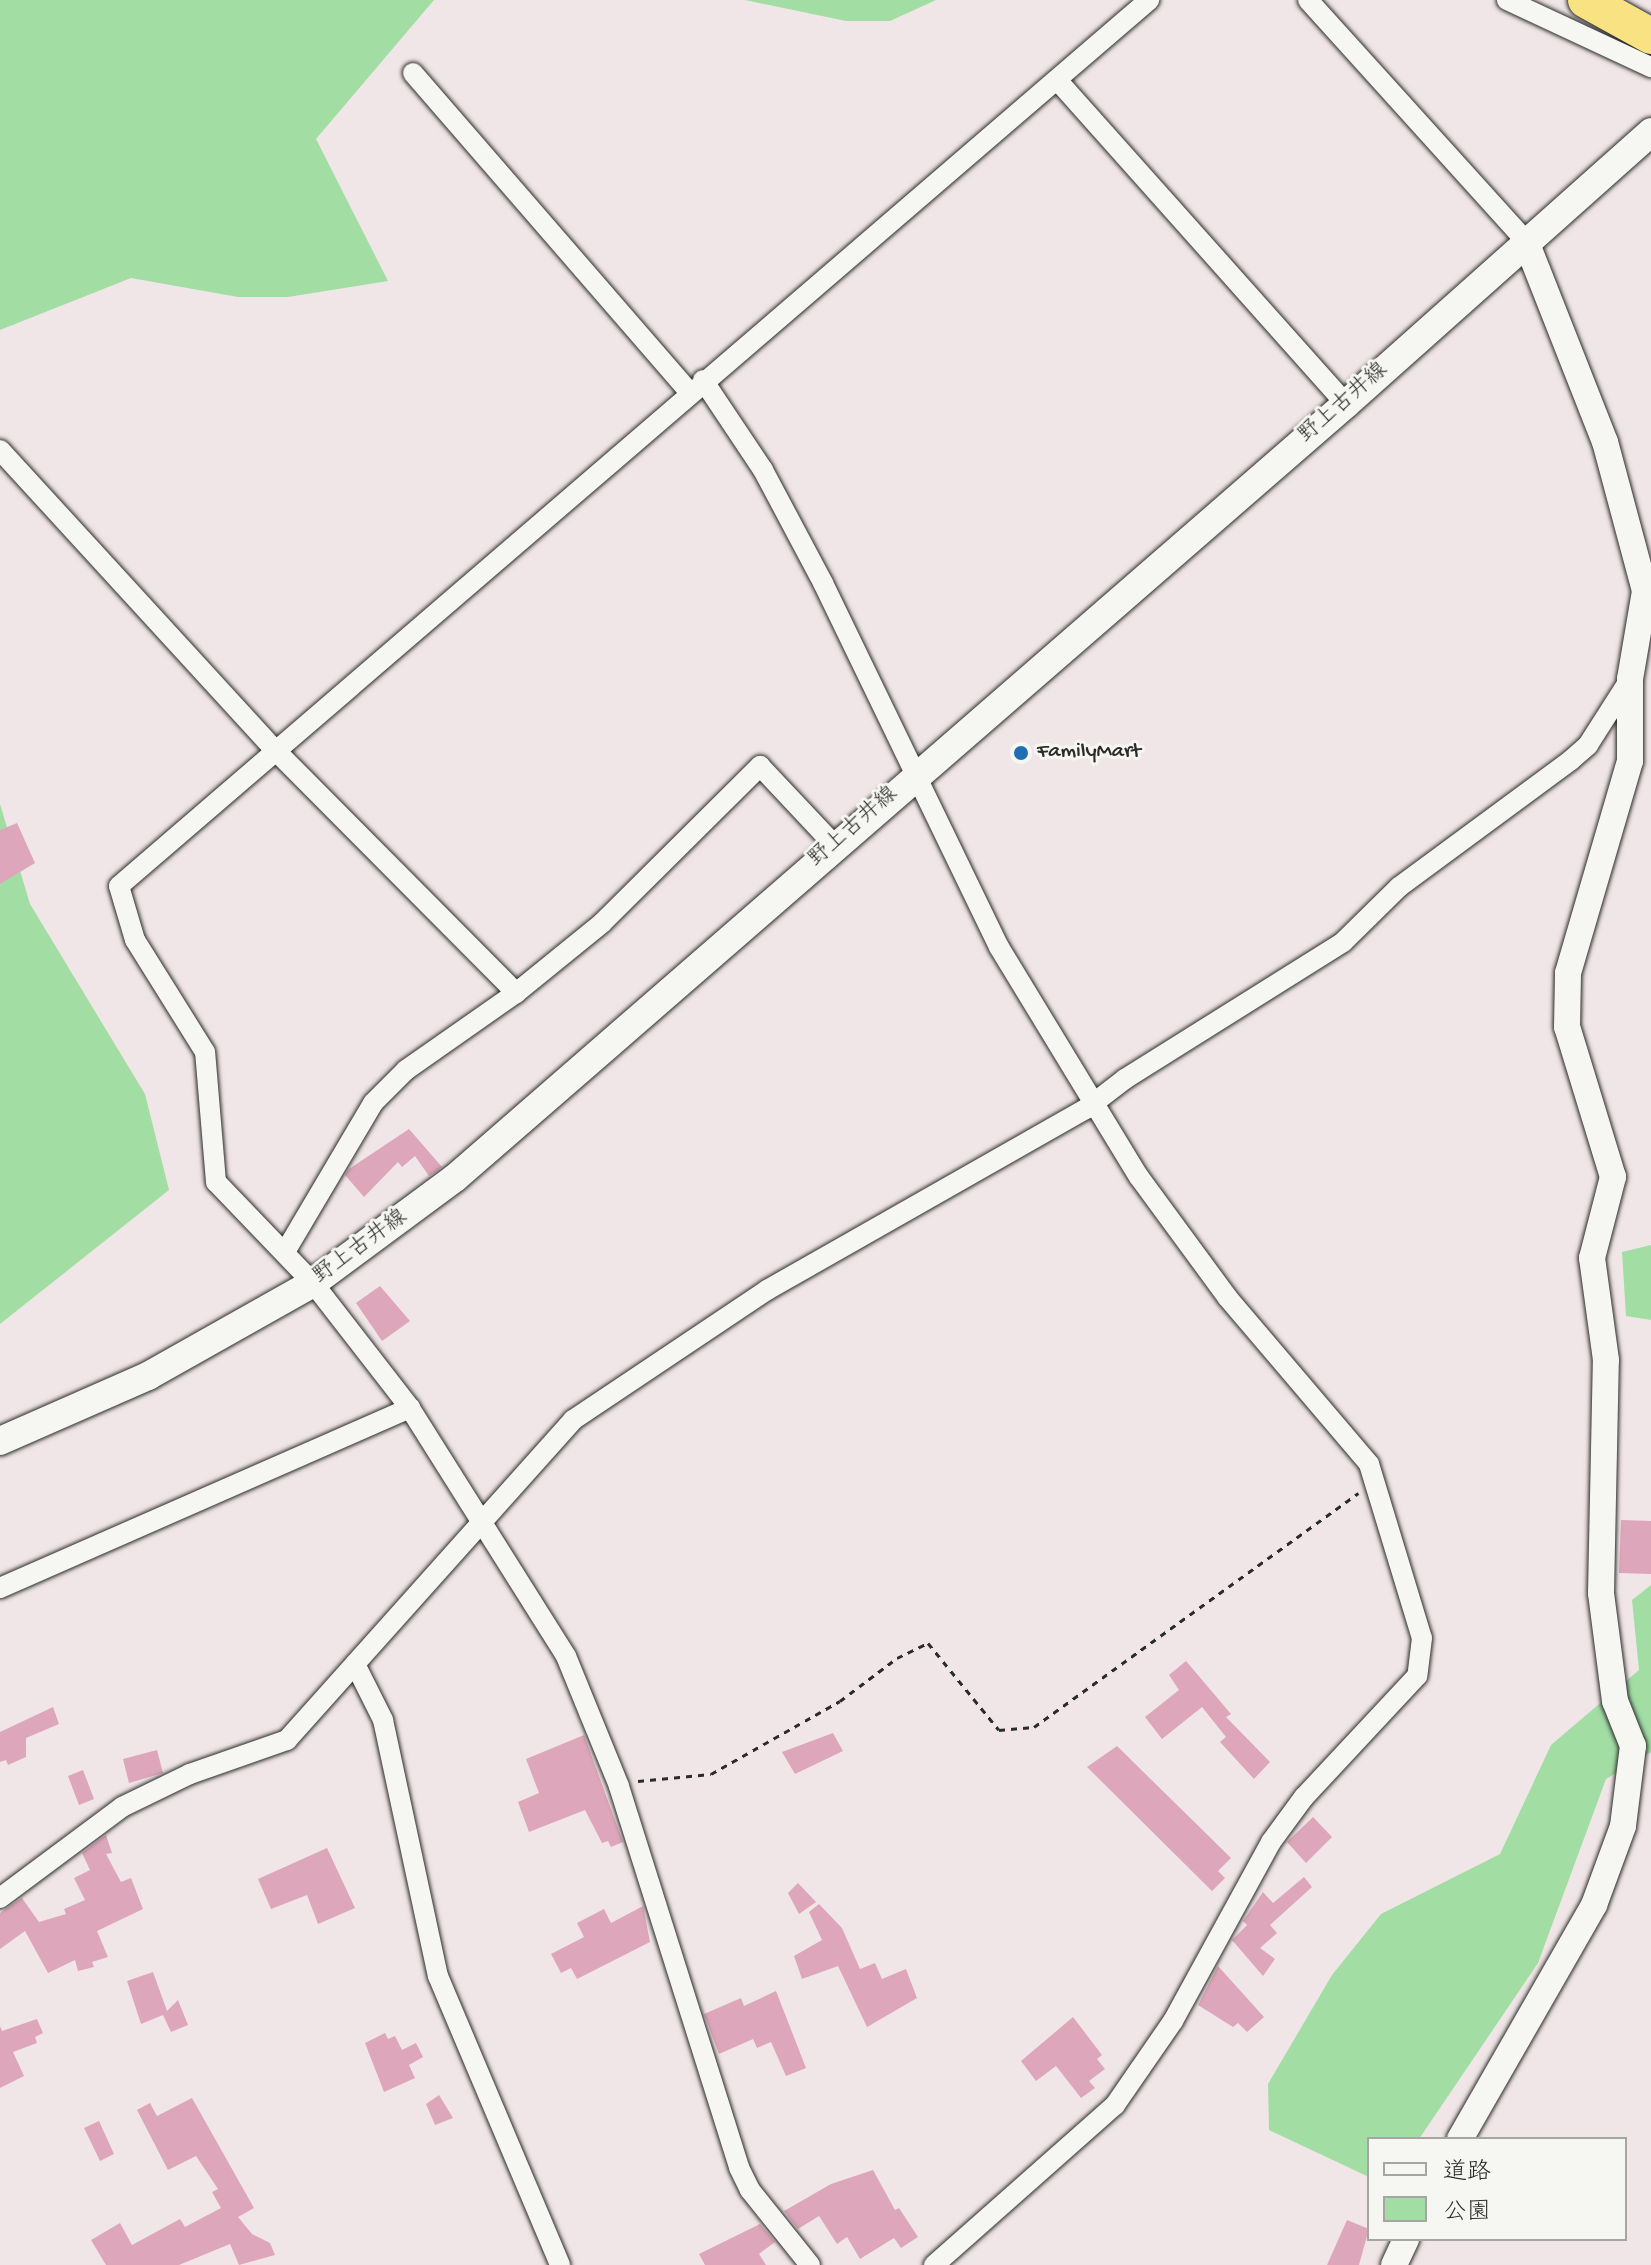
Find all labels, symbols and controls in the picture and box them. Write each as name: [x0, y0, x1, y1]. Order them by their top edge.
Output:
street label: 野上古井線: [1294, 358, 1394, 450]
place label: FamilyMart: [1037, 740, 1141, 766]
marker: FamilyMart: [1012, 744, 1030, 762]
street label: 野上古井線: [804, 782, 904, 874]
street label: 野上古井線: [309, 1205, 413, 1291]
legend: [1367, 2137, 1627, 2241]
text: 道路: [1443, 2159, 1491, 2188]
text: 公園: [1443, 2199, 1491, 2228]

